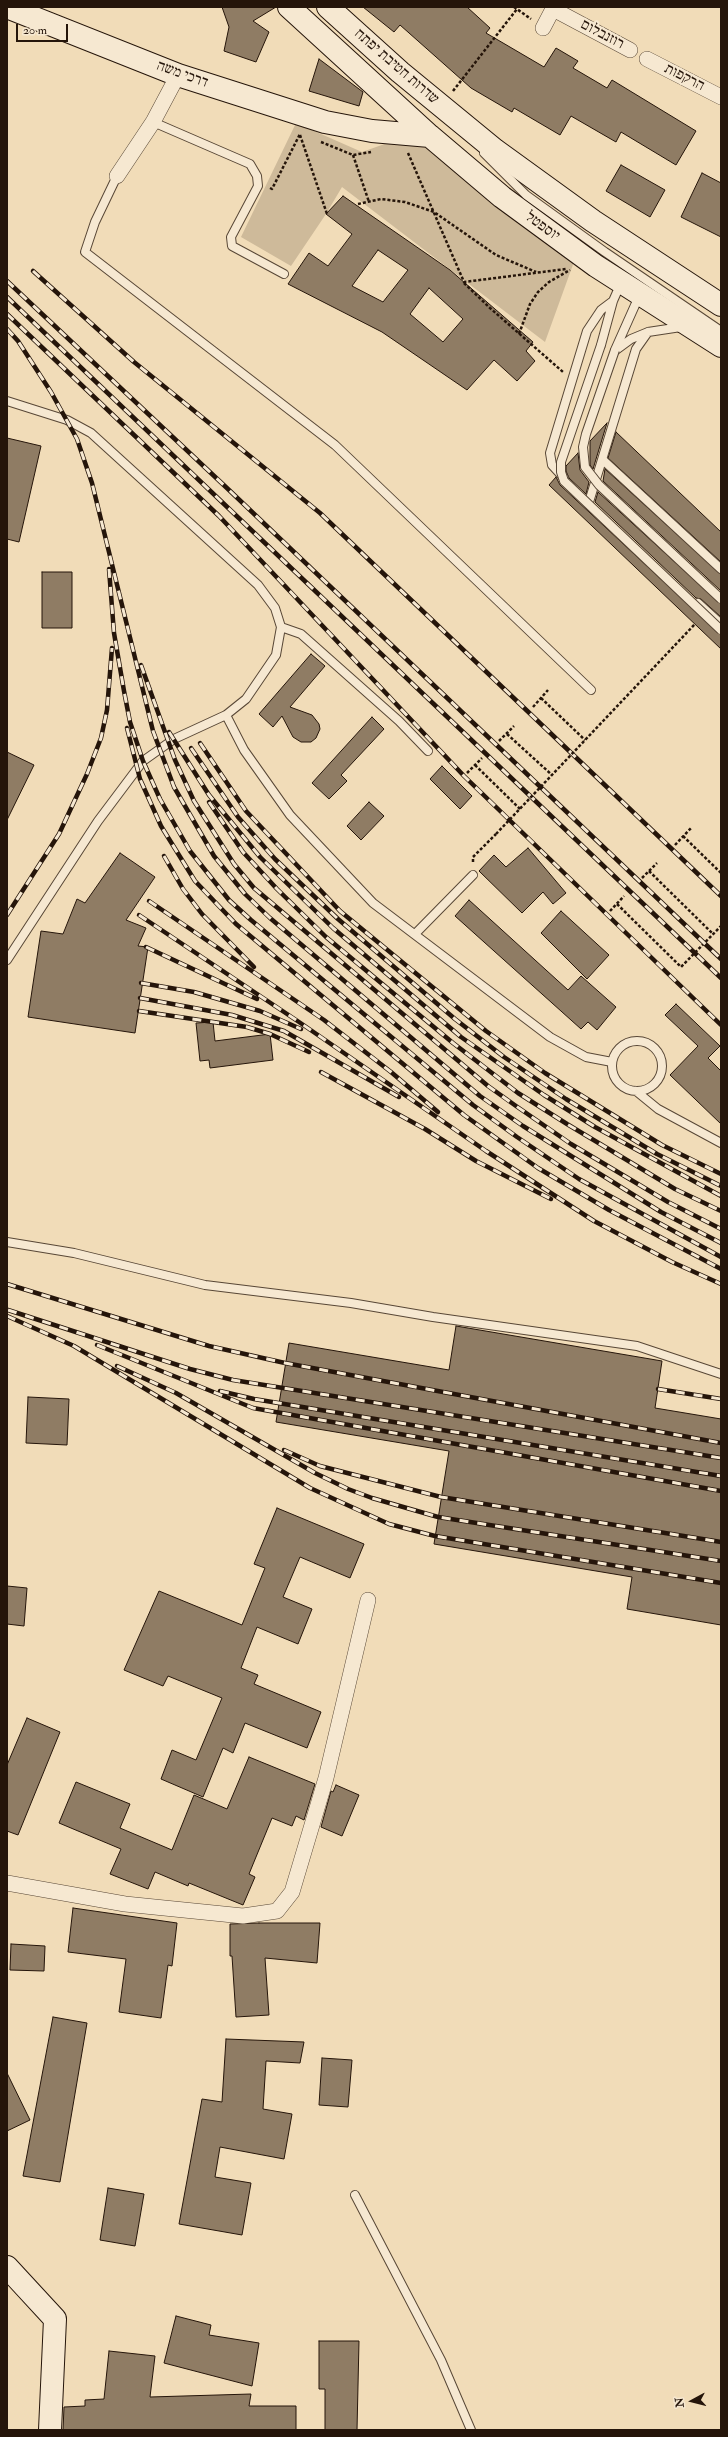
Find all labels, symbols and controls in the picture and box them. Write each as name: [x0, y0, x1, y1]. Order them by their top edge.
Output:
scale bar: [18, 16, 70, 42]
street label: רוזנבלום: [577, 16, 627, 54]
text: 20 m: [23, 23, 47, 38]
street label: שדרות חטיבת יפתח: [350, 25, 442, 109]
street label: דרכי משה: [154, 57, 210, 93]
street label: הרקפות: [661, 60, 707, 96]
street label: יוספטל: [521, 208, 563, 246]
north arrow: [672, 2381, 712, 2421]
text: N: [673, 2397, 687, 2408]

